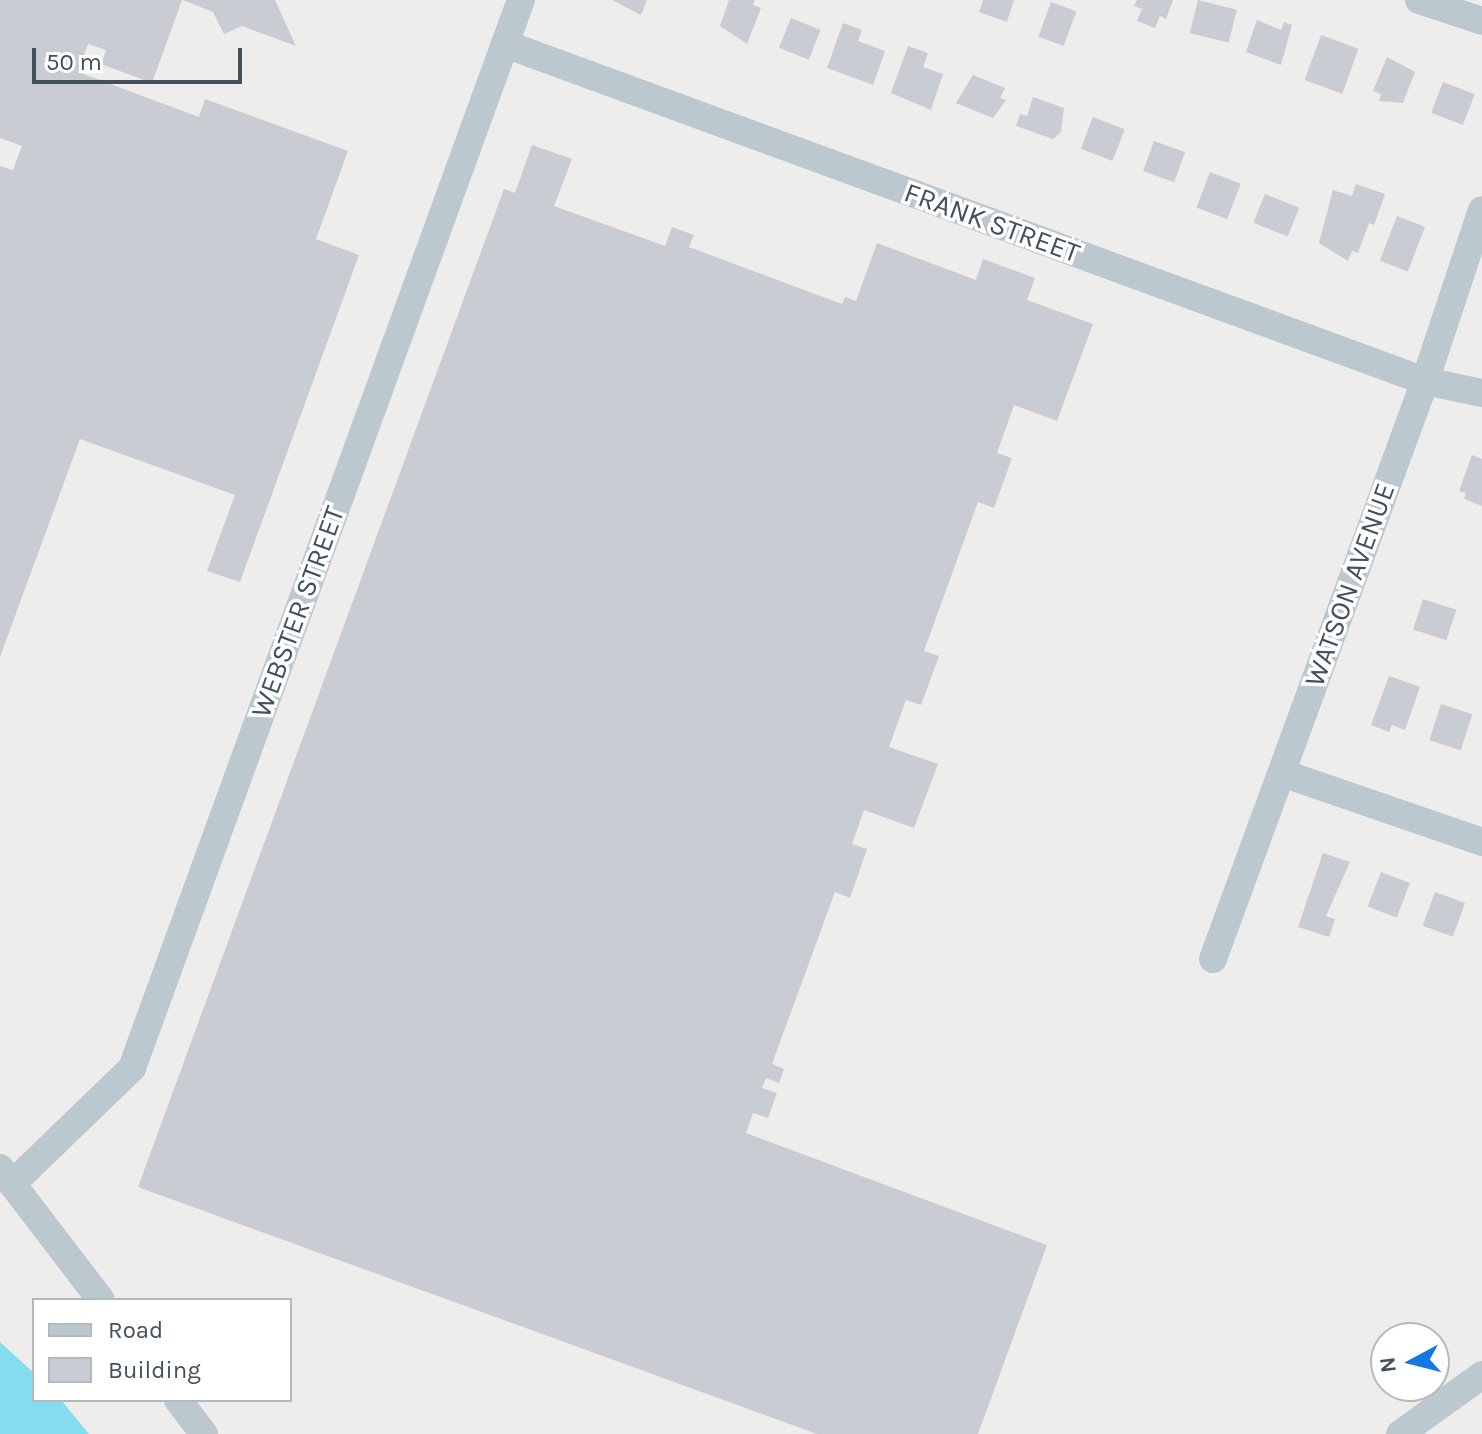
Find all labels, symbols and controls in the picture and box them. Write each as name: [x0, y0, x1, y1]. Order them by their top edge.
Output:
scale bar: [36, 32, 246, 82]
text: 50 m: [46, 48, 102, 76]
street label: FRANK STREET: [900, 176, 1084, 270]
street label: WATSON AVENUE: [1298, 479, 1402, 691]
street label: WEBSTER STREET: [244, 502, 352, 722]
legend: [32, 1298, 292, 1402]
text: Road: [108, 1316, 163, 1344]
north arrow: [1370, 1322, 1450, 1402]
text: N: [1374, 1355, 1402, 1374]
text: Building: [108, 1356, 201, 1384]

